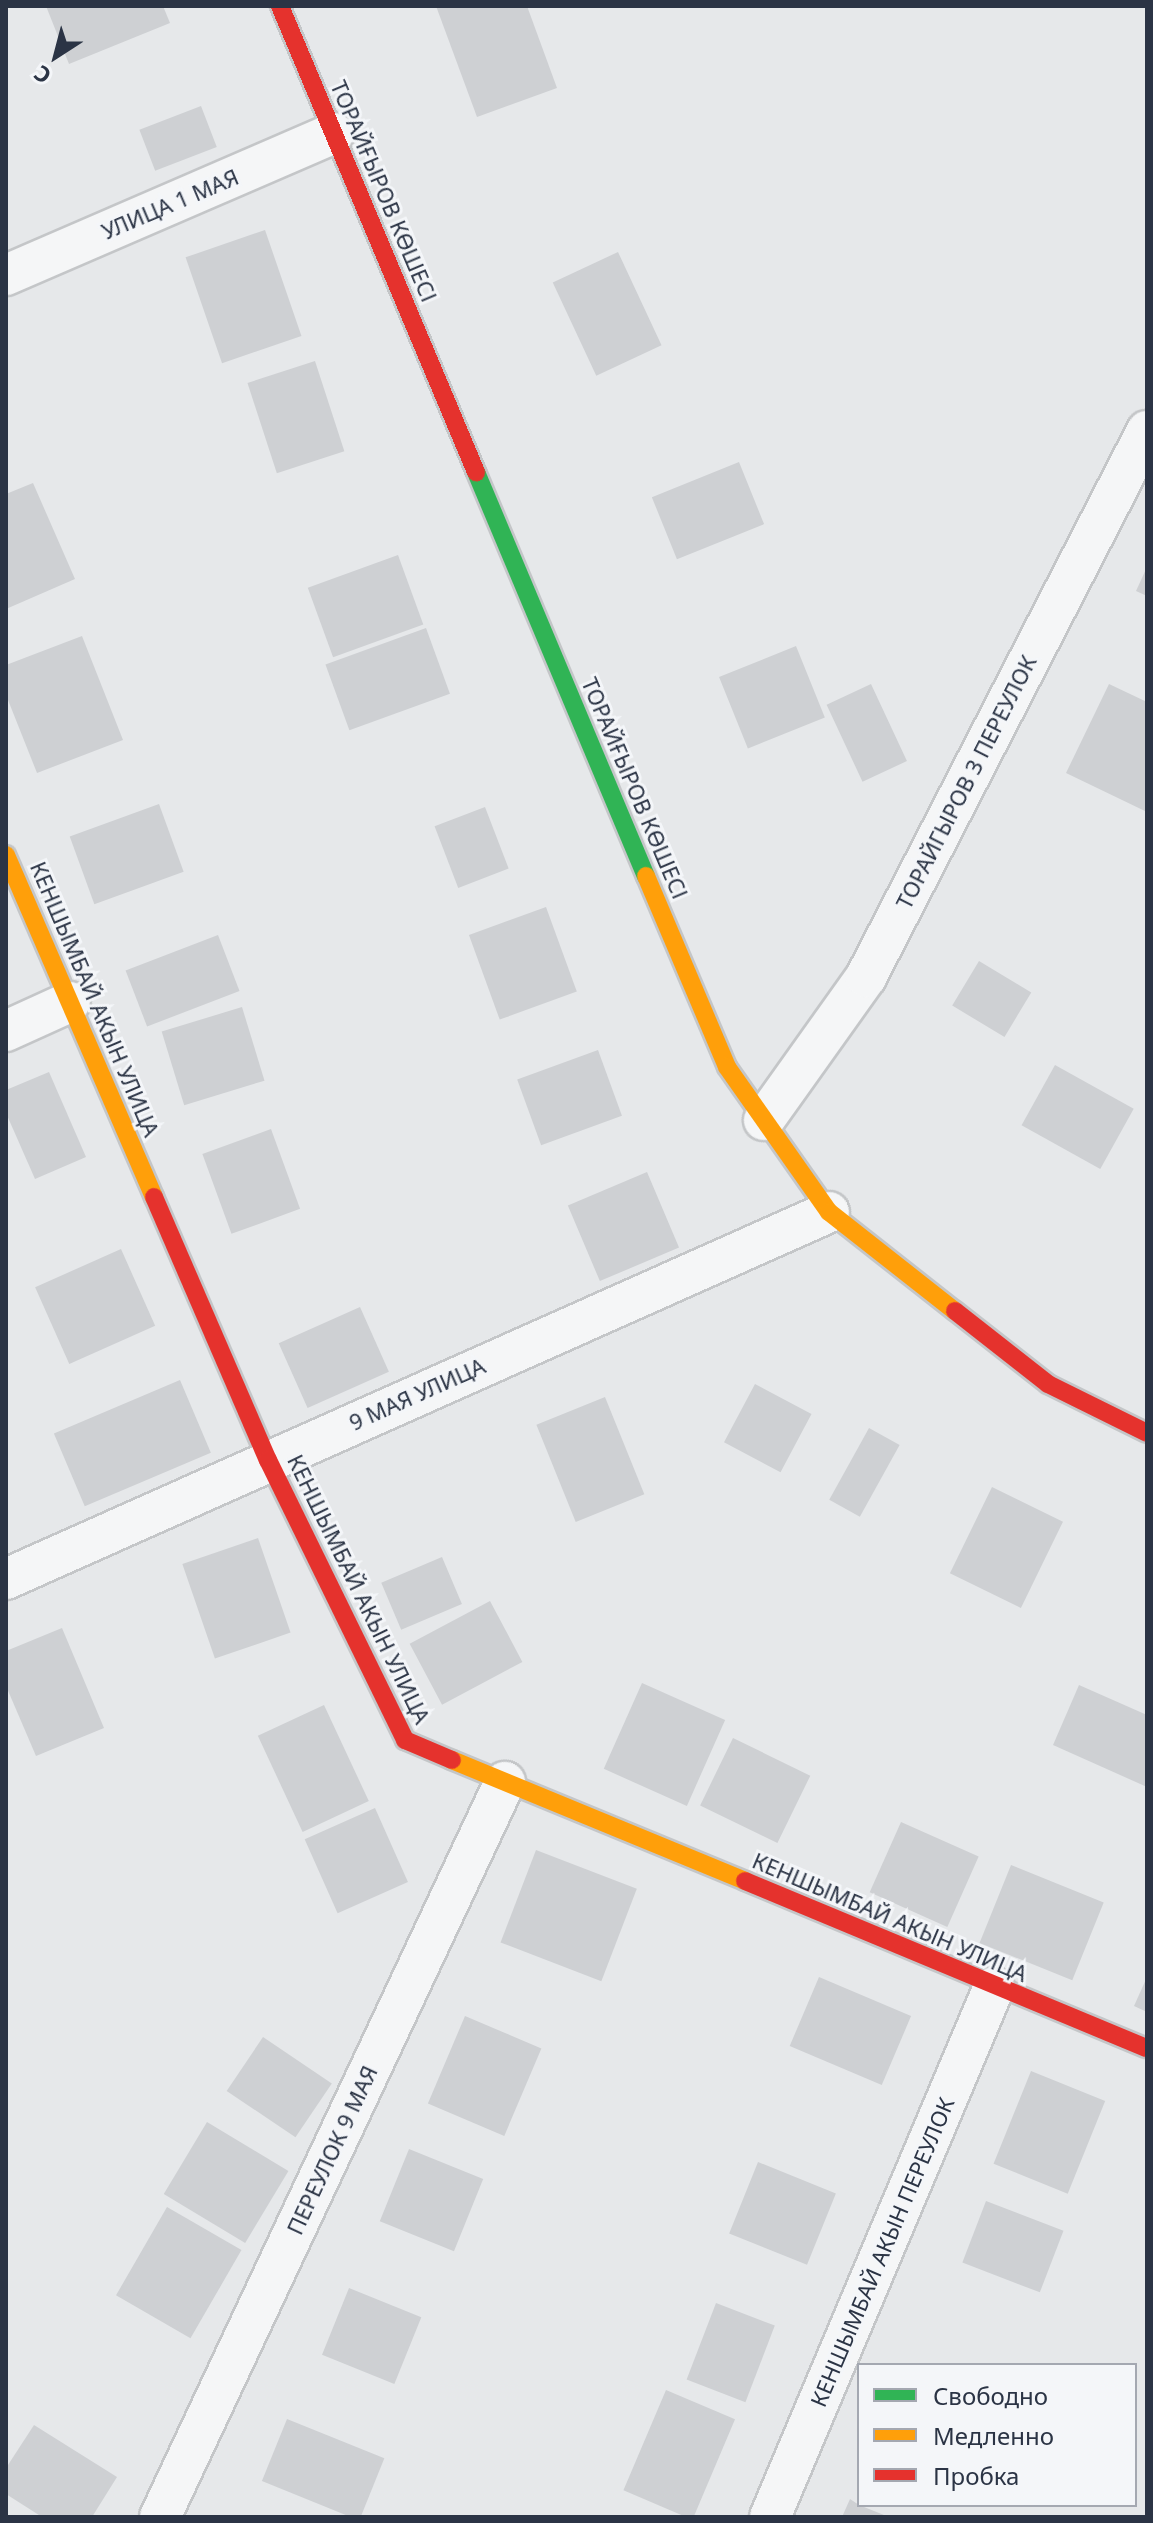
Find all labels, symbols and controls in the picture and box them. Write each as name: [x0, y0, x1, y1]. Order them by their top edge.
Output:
north arrow: [16, 16, 96, 96]
text: С: [27, 59, 56, 92]
street label: ТОРАЙҒЫРОВ КӨШЕСІ: [325, 76, 443, 306]
street label: УЛИЦА 1 МАЯ: [98, 163, 242, 245]
street label: ТОРАЙГЫРОВ 3 ПЕРЕУЛОК: [890, 651, 1042, 913]
street label: ТОРАЙҒЫРОВ КӨШЕСІ: [576, 673, 694, 903]
street label: КЕНШЫМБАЙ АКЫН УЛИЦА: [25, 858, 165, 1140]
street label: 9 МАЯ УЛИЦА: [345, 1352, 489, 1436]
street label: КЕНШЫМБАЙ АКЫН УЛИЦА: [282, 1450, 436, 1728]
street label: КЕНШЫМБАЙ АКЫН УЛИЦА: [749, 1847, 1031, 1987]
street label: ПЕРЕУЛОК 9 МАЯ: [281, 2061, 383, 2239]
street label: КЕНШЫМБАЙ АКЫН ПЕРЕУЛОК: [805, 2093, 959, 2411]
legend: [857, 2363, 1137, 2507]
text: Свободно: [933, 2379, 1048, 2412]
text: Медленно: [933, 2419, 1054, 2452]
text: Пробка: [933, 2459, 1019, 2492]

